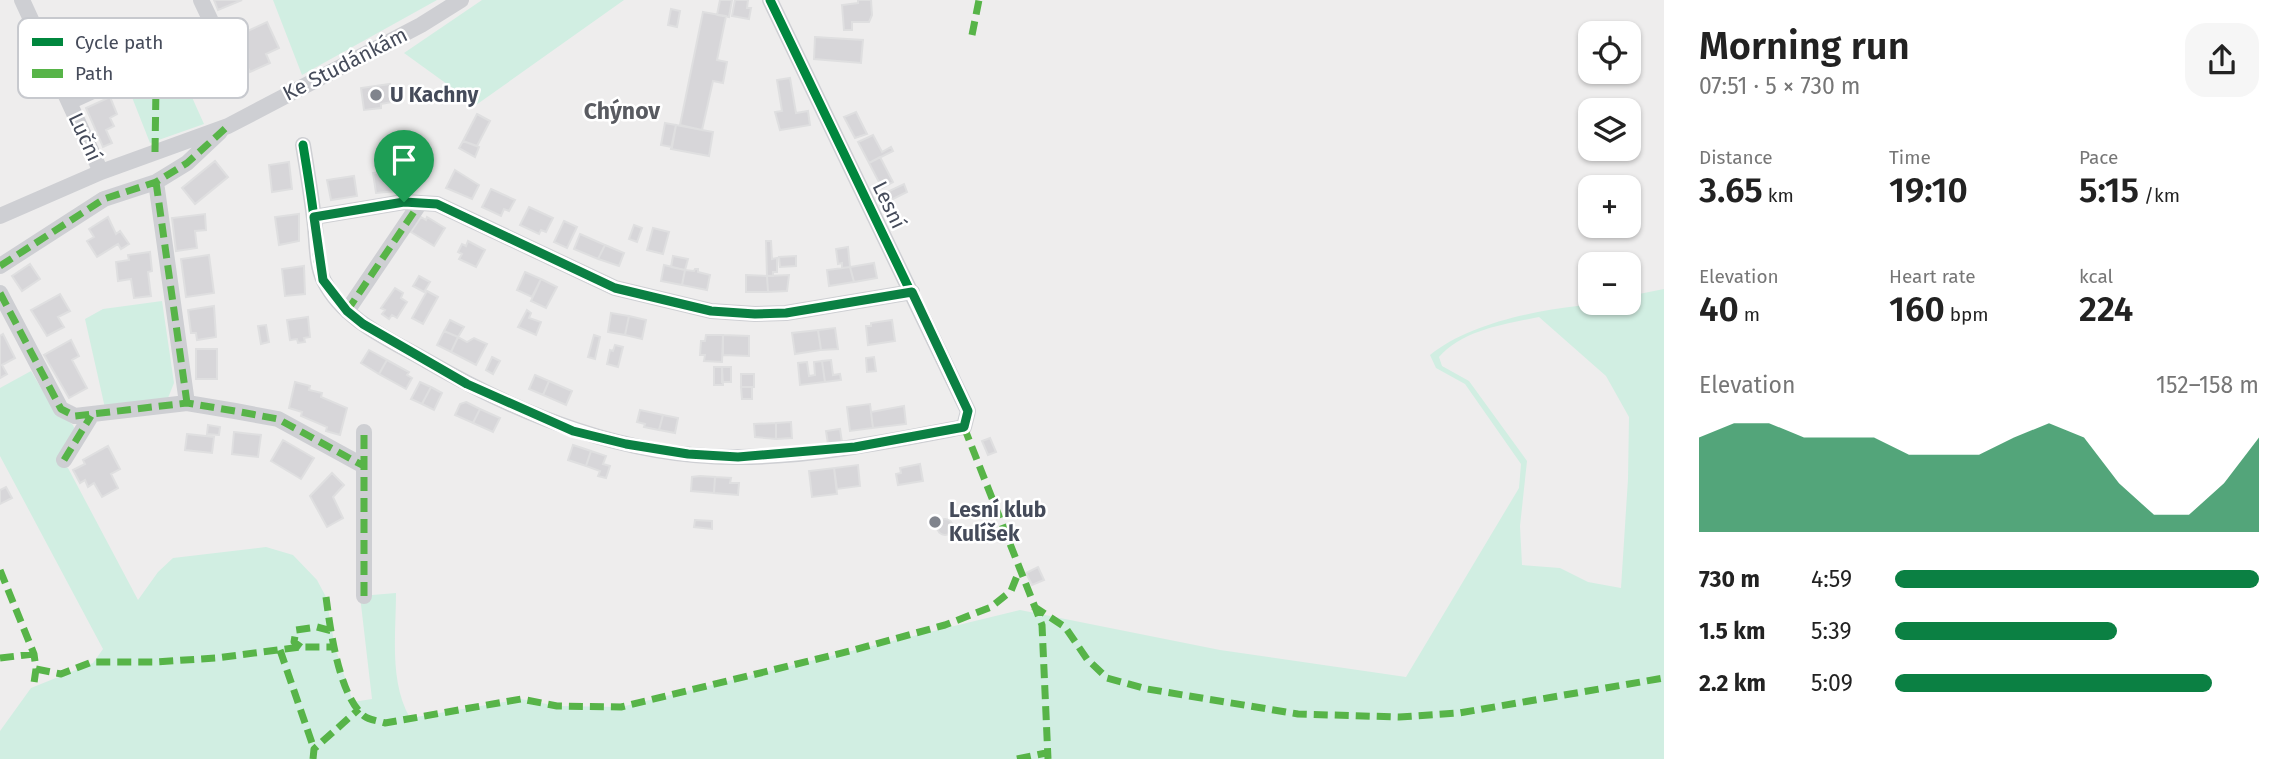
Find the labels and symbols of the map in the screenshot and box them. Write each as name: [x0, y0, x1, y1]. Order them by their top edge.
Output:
legend: [18, 18, 248, 98]
street label: Ke Studánkám: [278, 21, 412, 107]
text: Cycle path: [75, 31, 163, 54]
text: Path: [75, 62, 113, 85]
place label: U Kachny: [390, 82, 478, 108]
marker: U Kachny: [368, 87, 384, 103]
district label: Chýnov: [584, 97, 660, 125]
street label: Luční: [63, 109, 108, 166]
pin: [374, 130, 434, 202]
street label: Lesní: [866, 177, 912, 233]
place label: Lesní klub Kulíšek: [949, 497, 1046, 547]
marker: Lesní klub Kulíšek: [927, 514, 943, 530]

